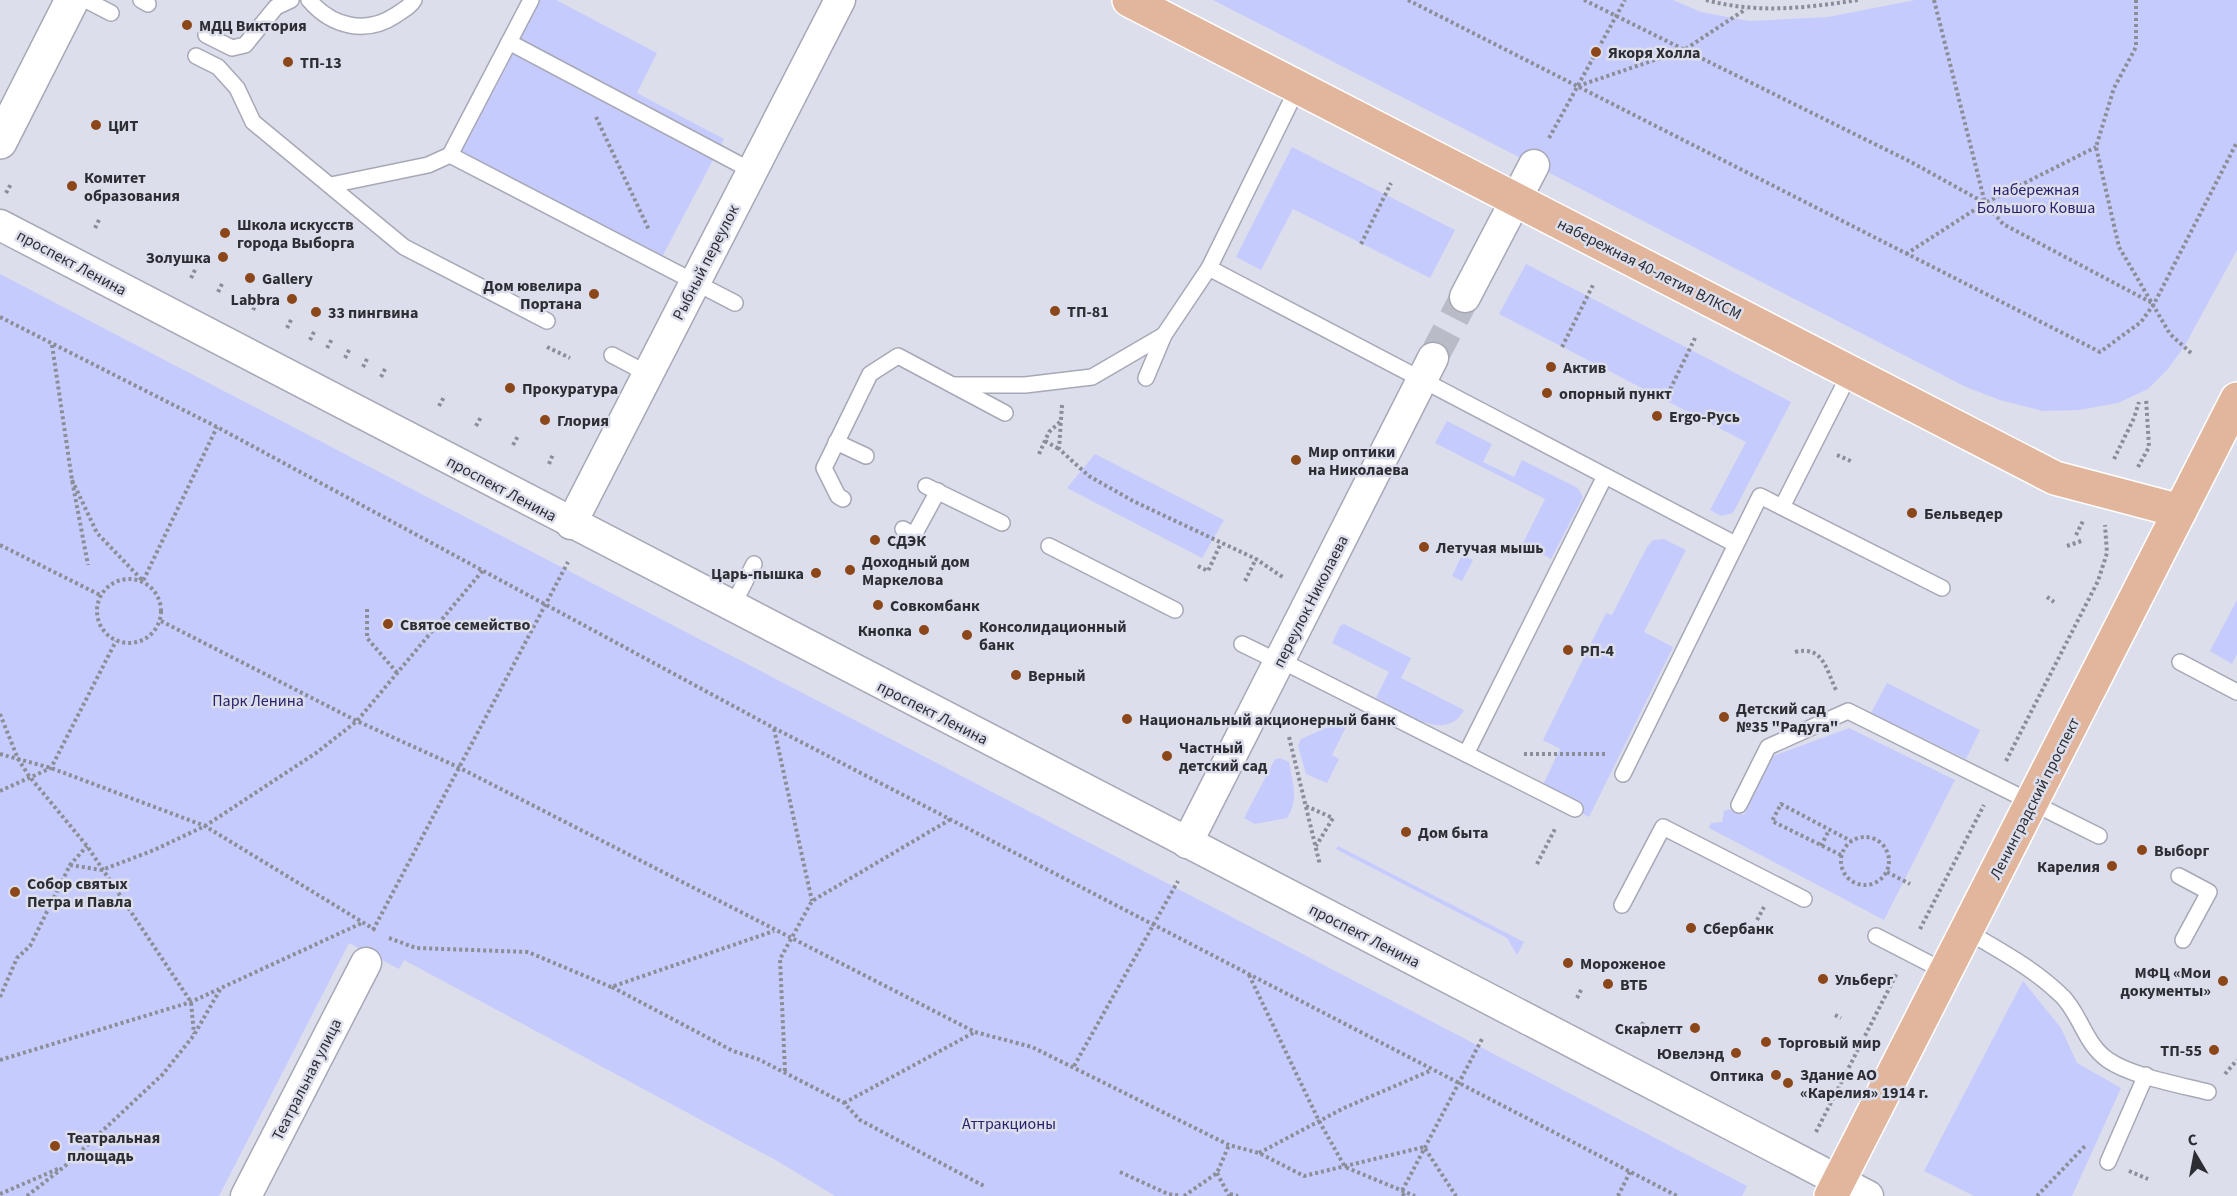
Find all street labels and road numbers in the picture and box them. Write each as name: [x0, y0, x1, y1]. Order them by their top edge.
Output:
street label: Рыбный переулок: [667, 201, 744, 324]
street label: набережная 40-летия ВЛКСМ: [1554, 213, 1745, 325]
street label: проспект Ленина: [13, 225, 130, 301]
street label: проспект Ленина: [443, 451, 560, 527]
street label: переулок Николаева: [1268, 532, 1354, 671]
street label: проспект Ленина: [873, 675, 992, 750]
street label: Ленинградский проспект: [1984, 714, 2085, 883]
street label: проспект Ленина: [1305, 898, 1424, 973]
street label: Театральная улица: [267, 1015, 347, 1144]

